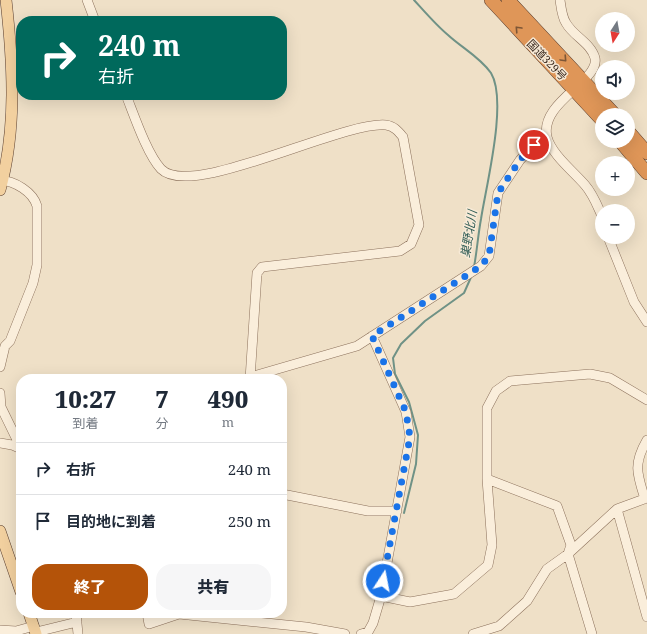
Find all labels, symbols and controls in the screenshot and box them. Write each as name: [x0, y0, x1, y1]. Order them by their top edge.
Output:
north arrow: [595, 12, 635, 52]
map controls: [595, 12, 635, 244]
text: 240 m: [98, 26, 180, 64]
one-way arrow: [515, 26, 523, 34]
icon: right: [32, 32, 84, 84]
street label: 国道329号: [524, 36, 571, 83]
one-way arrow: [559, 54, 567, 62]
button: sound: [595, 60, 635, 100]
text: 右折: [98, 64, 134, 88]
button: layers: [595, 108, 635, 148]
pin: [517, 128, 551, 162]
icon: arrive: [523, 134, 545, 156]
button: +: [595, 156, 635, 196]
button: −: [595, 204, 635, 244]
water label: 巣野北川: [456, 207, 481, 259]
text: 10:27: [55, 382, 117, 415]
text: 7: [155, 382, 169, 415]
text: 490: [207, 382, 248, 415]
text: m: [222, 413, 234, 431]
text: 到着: [73, 414, 99, 432]
text: 分: [156, 414, 169, 432]
icon: right: [32, 458, 54, 480]
text: 右折: [66, 459, 96, 479]
text: 240 m: [228, 459, 271, 479]
icon: arrive: [32, 510, 54, 532]
text: 目的地に到着: [66, 511, 156, 531]
text: 250 m: [228, 511, 271, 531]
position arrow: [362, 560, 404, 602]
button: 終了: [32, 564, 148, 610]
button: 共有: [156, 564, 271, 610]

